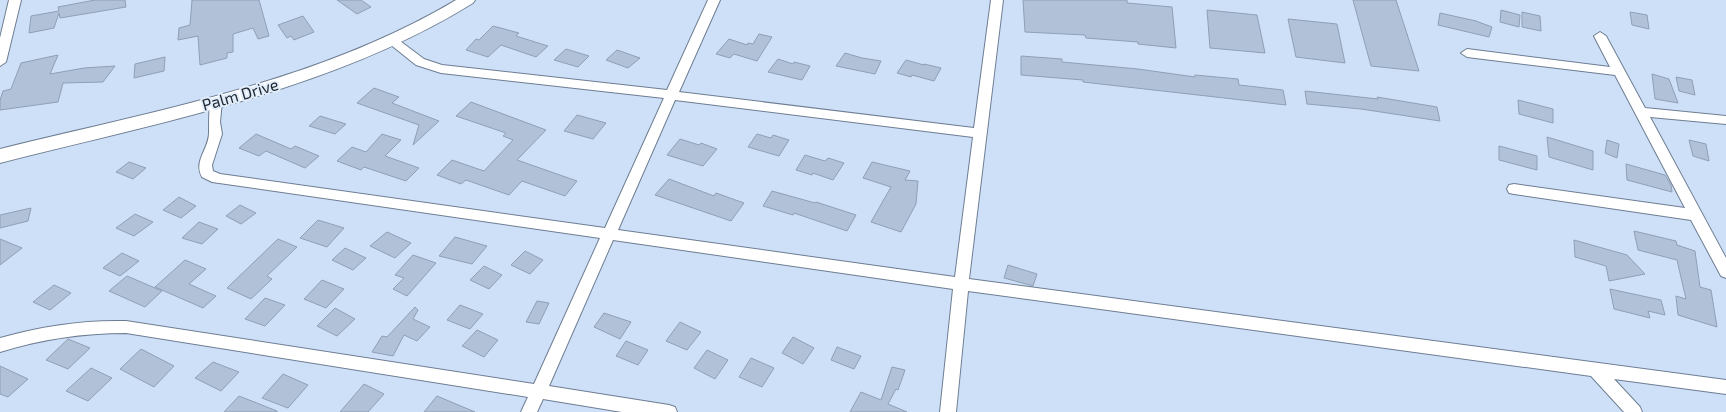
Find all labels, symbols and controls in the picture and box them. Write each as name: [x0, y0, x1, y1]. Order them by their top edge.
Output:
street label: Palm Drive: [200, 74, 280, 114]

